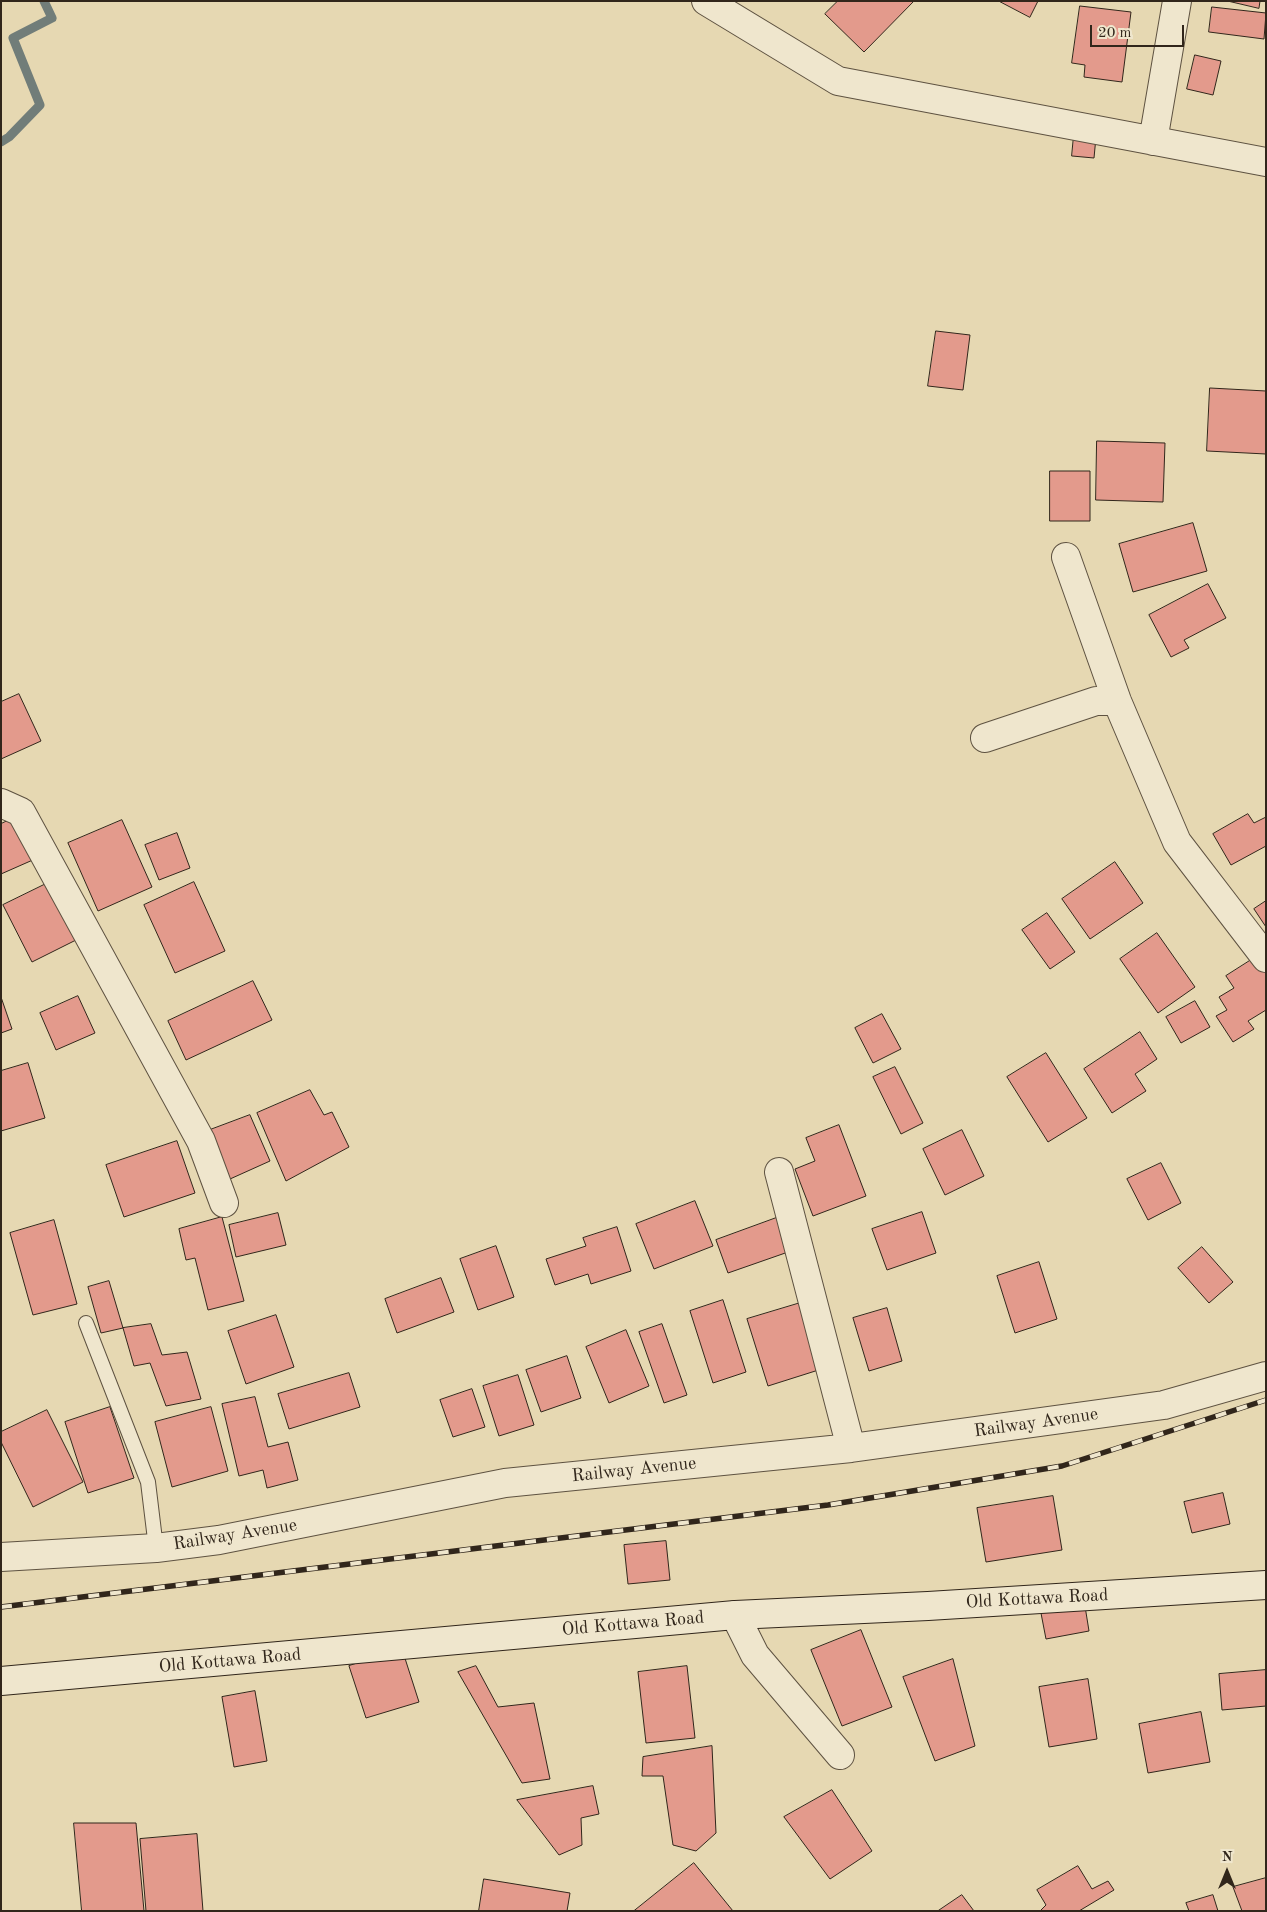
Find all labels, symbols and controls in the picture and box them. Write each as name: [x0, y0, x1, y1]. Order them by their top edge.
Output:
scale bar: [1092, 15, 1186, 47]
text: 20 m: [1098, 26, 1132, 41]
street label: Railway Avenue: [972, 1404, 1100, 1442]
street label: Railway Avenue: [571, 1453, 697, 1487]
street label: Railway Avenue: [171, 1515, 299, 1555]
street label: Old Kottawa Road: [965, 1584, 1109, 1614]
street label: Old Kottawa Road: [561, 1607, 705, 1641]
street label: Old Kottawa Road: [158, 1644, 302, 1678]
north arrow: [1202, 1847, 1252, 1897]
text: N: [1222, 1850, 1232, 1864]

